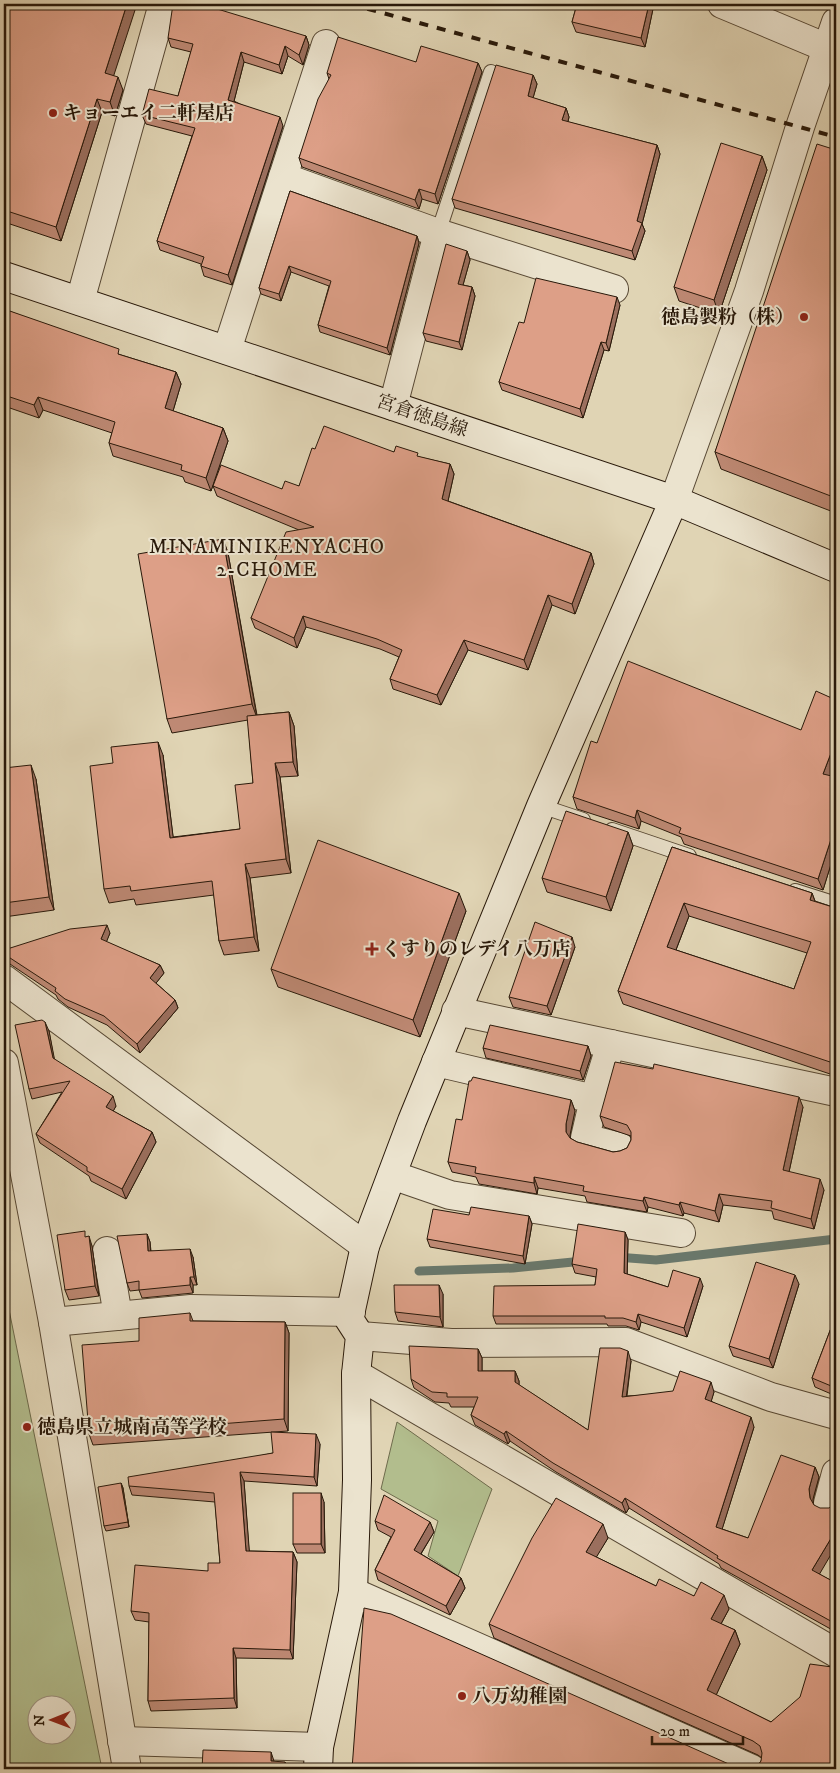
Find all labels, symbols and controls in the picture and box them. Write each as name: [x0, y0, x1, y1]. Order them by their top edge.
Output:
place label: キョーエイ二軒屋店: [63, 102, 234, 125]
marker: キョーエイ二軒屋店: [47, 107, 59, 119]
place label: 徳島製粉（株）: [661, 306, 794, 329]
marker: 徳島製粉（株）: [798, 311, 810, 323]
street label: 宮倉徳島線: [373, 390, 471, 442]
district label: MINAMINIKENYACHO 2-CHOME: [149, 535, 385, 583]
place label: くすりのレデイ八万店: [382, 938, 571, 961]
marker: くすりのレデイ八万店: [366, 943, 378, 955]
place label: 徳島県立城南高等学校: [37, 1416, 227, 1439]
marker: 徳島県立城南高等学校: [21, 1421, 33, 1433]
place label: 八万幼稚園: [472, 1685, 567, 1708]
marker: 八万幼稚園: [456, 1690, 468, 1702]
north arrow: [28, 1696, 78, 1746]
scale bar: [652, 1713, 744, 1745]
text: N: [31, 1714, 49, 1726]
text: 20 m: [660, 1722, 690, 1741]

